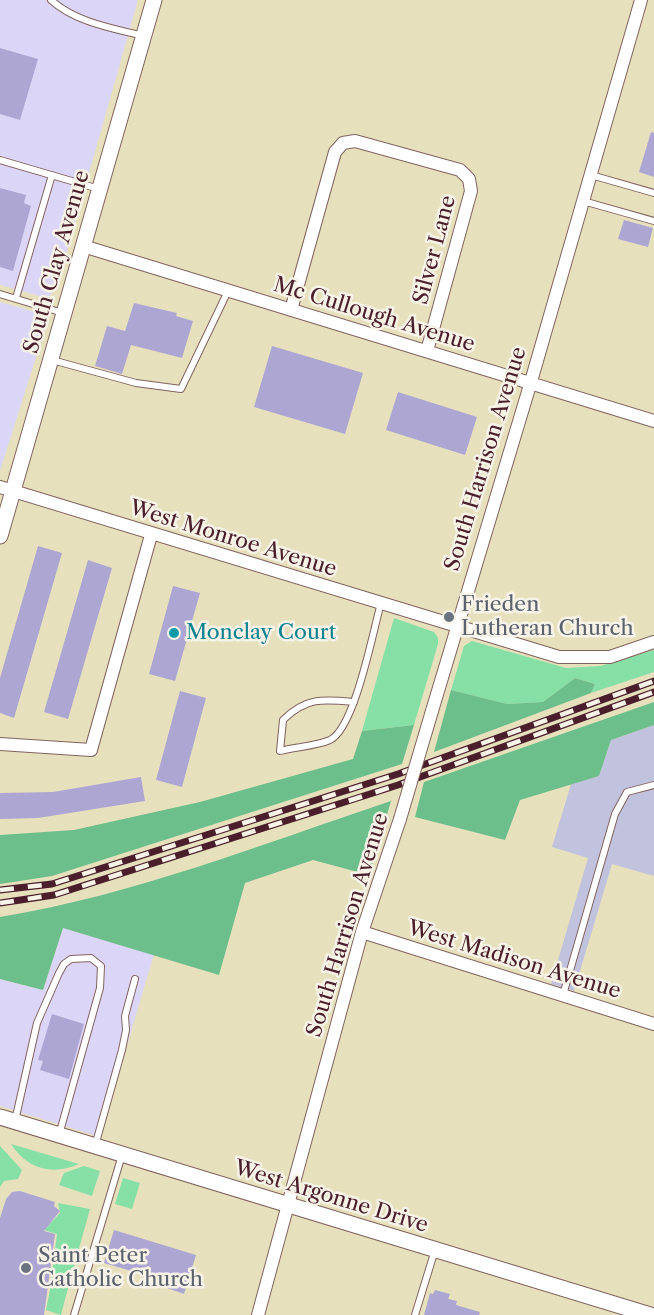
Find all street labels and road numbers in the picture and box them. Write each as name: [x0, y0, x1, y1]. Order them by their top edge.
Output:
street label: South Clay Avenue: [19, 167, 95, 357]
street label: Silver Lane: [408, 193, 462, 307]
street label: Mc Cullough Avenue: [270, 272, 478, 358]
street label: South Harrison Avenue: [440, 344, 532, 574]
street label: West Monroe Avenue: [126, 495, 340, 583]
street label: South Harrison Avenue: [302, 810, 394, 1040]
street label: West Madison Avenue: [404, 916, 624, 1004]
street label: West Argonne Drive: [231, 1156, 431, 1238]

